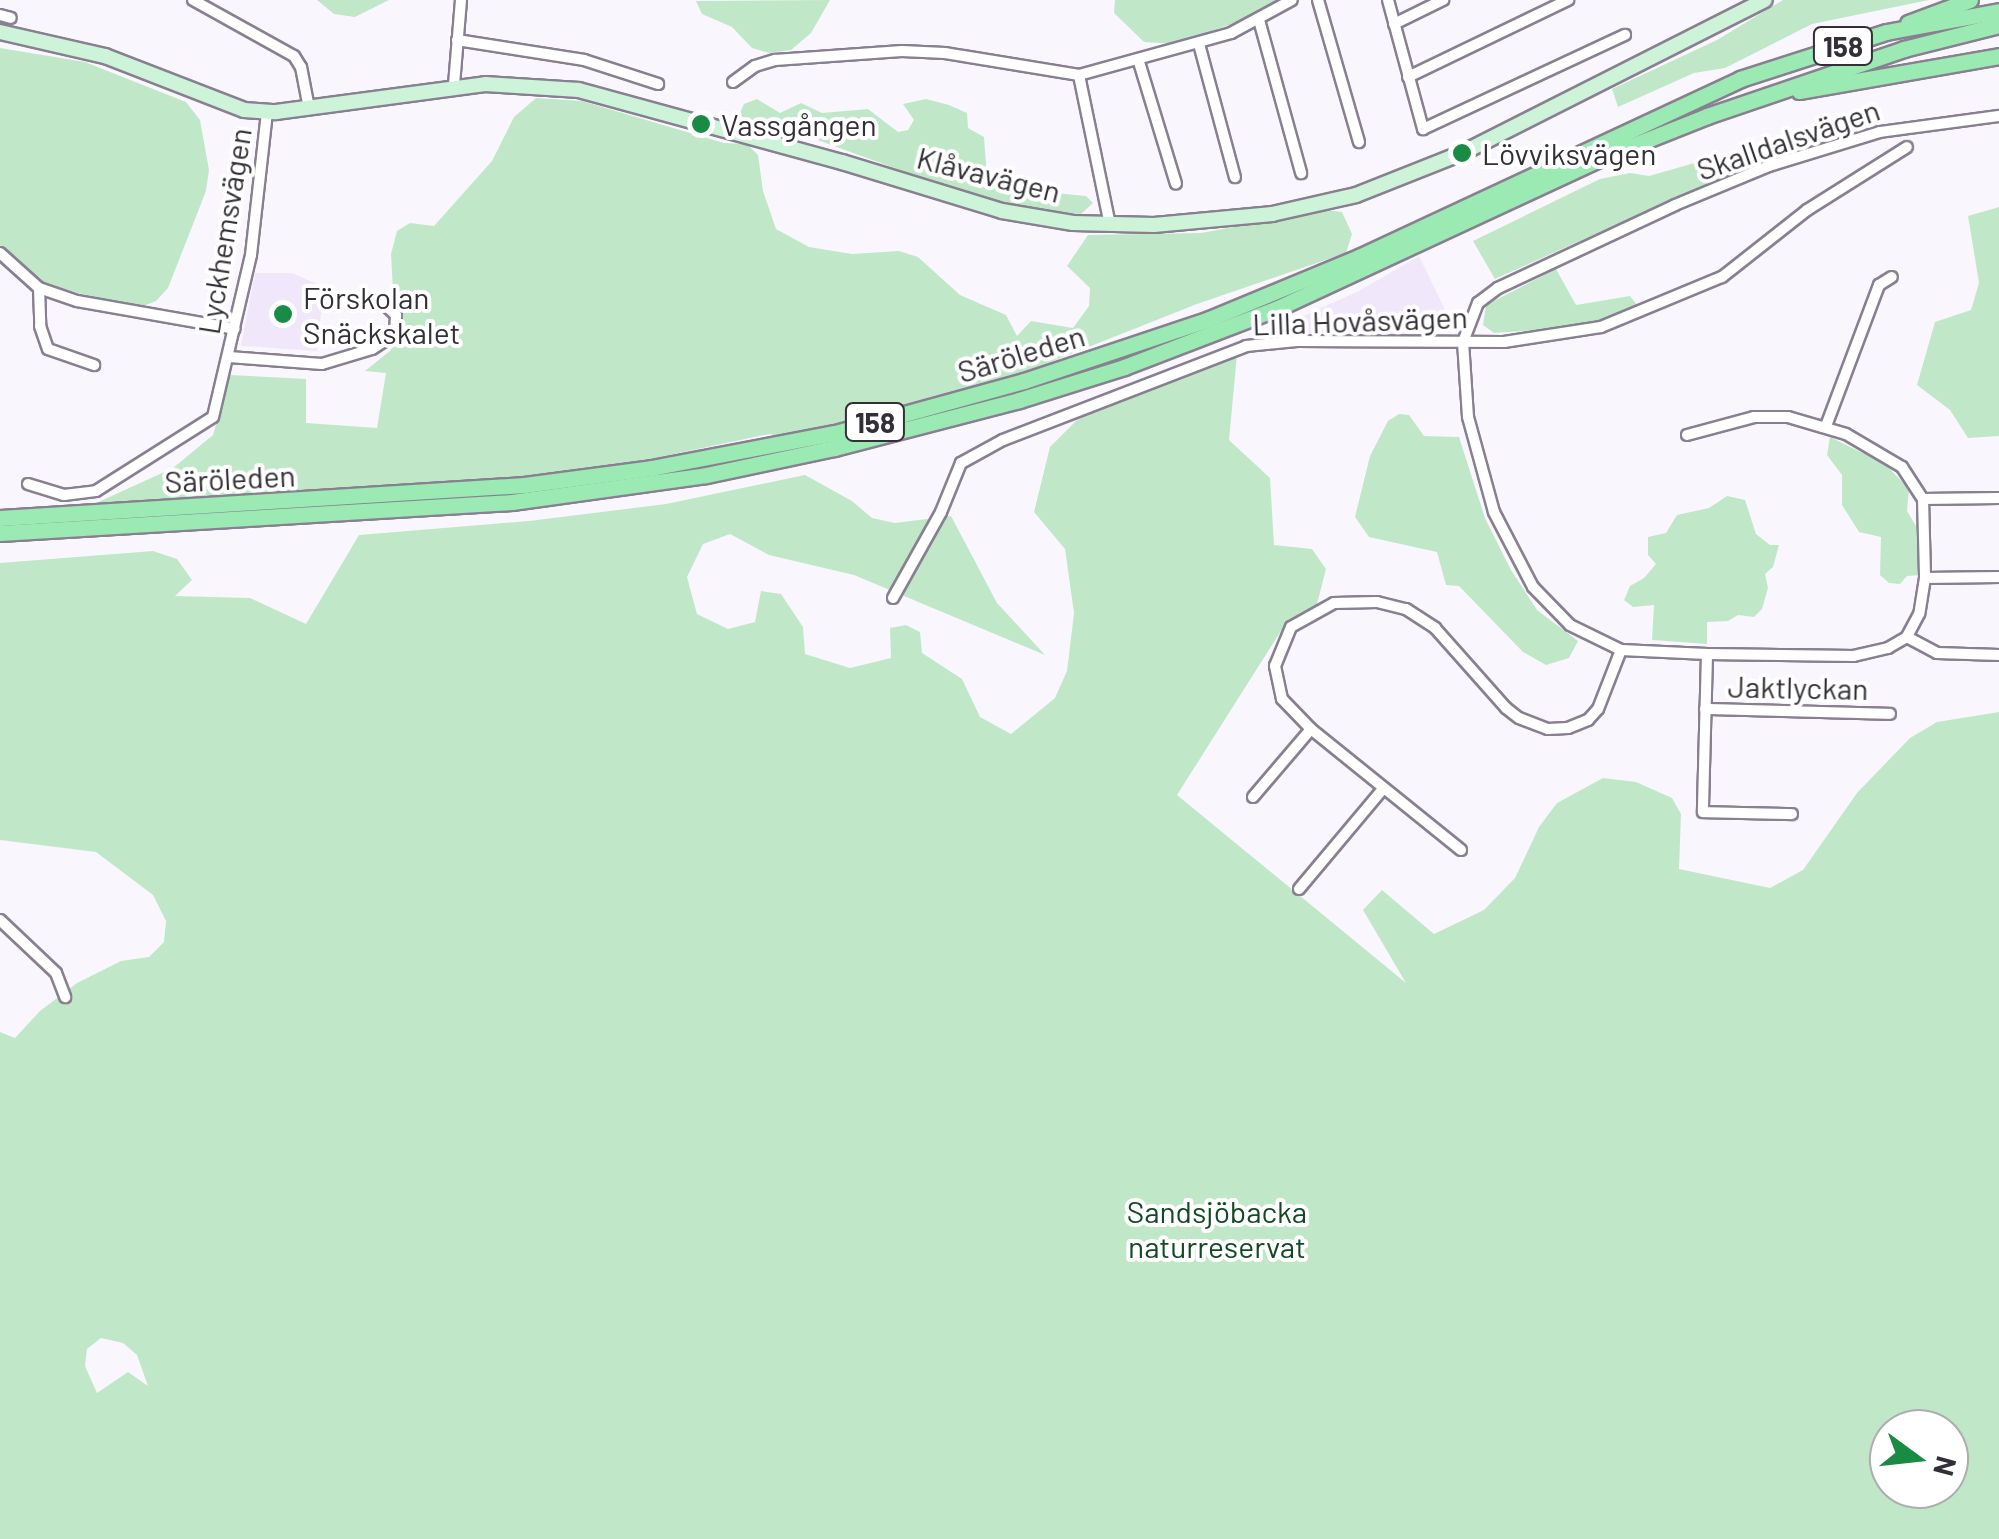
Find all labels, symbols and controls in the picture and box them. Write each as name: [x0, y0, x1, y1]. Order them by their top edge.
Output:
road number: 158: [1810, 23, 1876, 69]
street label: Skalldalsvägen: [1692, 91, 1884, 187]
place label: Vassgången: [721, 106, 877, 142]
marker: Vassgången: [690, 113, 712, 135]
street label: Lyckhemsvägen: [190, 125, 258, 337]
place label: Lövviksvägen: [1482, 135, 1657, 171]
street label: Klåvavägen: [913, 139, 1065, 209]
marker: Lövviksvägen: [1451, 142, 1473, 164]
place label: Förskolan Snäckskalet: [303, 279, 460, 350]
street label: Lilla Hovåsvägen: [1252, 298, 1468, 342]
marker: Förskolan Snäckskalet: [272, 303, 294, 325]
street label: Säröleden: [953, 317, 1089, 389]
road number: 158: [842, 399, 908, 445]
street label: Säröleden: [164, 457, 296, 499]
street label: Jaktlyckan: [1727, 668, 1869, 706]
park label: Sandsjöbacka naturreservat: [1127, 1193, 1307, 1264]
north arrow: [1869, 1409, 1969, 1509]
text: N: [1927, 1453, 1965, 1480]

